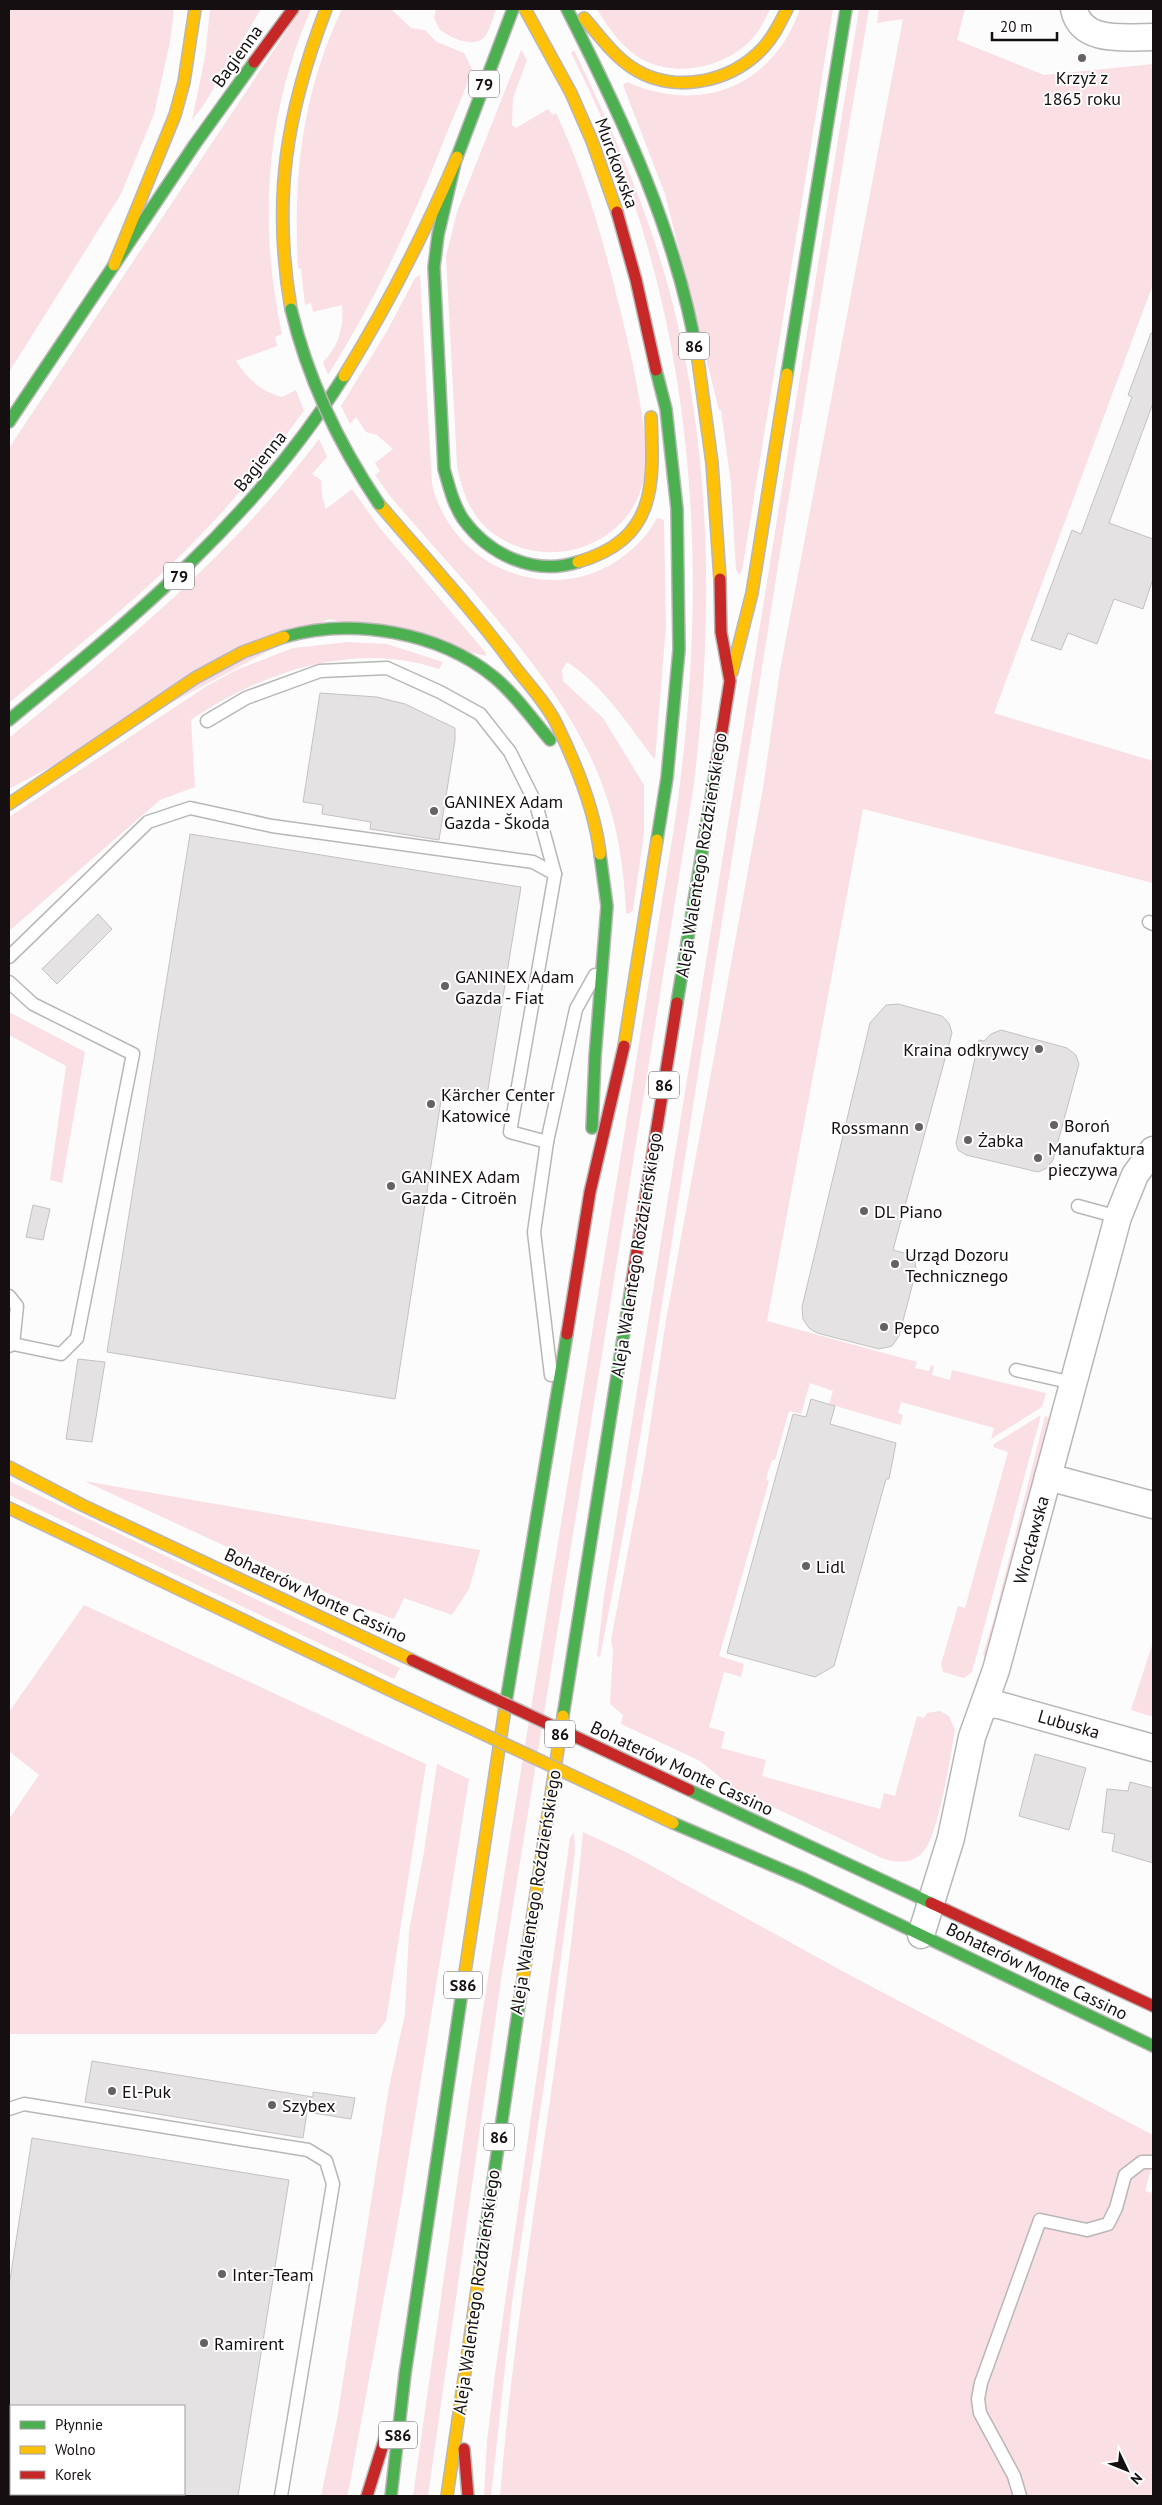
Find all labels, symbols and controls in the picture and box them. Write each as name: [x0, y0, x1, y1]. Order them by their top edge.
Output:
scale bar: [992, 10, 1057, 42]
text: 20 m: [1000, 17, 1033, 36]
street label: Bagienna: [207, 20, 267, 92]
marker: Krzyż z 1865 roku: [1076, 52, 1088, 64]
place label: Krzyż z 1865 roku: [1043, 66, 1121, 110]
road number: 79: [469, 70, 499, 98]
street label: Murckowska: [590, 115, 644, 211]
road number: 86: [679, 332, 709, 360]
street label: Bagienna: [229, 426, 291, 496]
road number: 79: [164, 562, 194, 590]
street label: Aleja Walentego Roździeńskiego: [670, 731, 732, 979]
place label: GANINEX Adam Gazda - Škoda: [444, 790, 563, 834]
marker: GANINEX Adam Gazda - Škoda: [428, 805, 440, 817]
place label: GANINEX Adam Gazda - Fiat: [455, 965, 574, 1009]
marker: GANINEX Adam Gazda - Fiat: [439, 980, 451, 992]
place label: Kraina odkrywcy: [903, 1038, 1030, 1061]
marker: Kraina odkrywcy: [1033, 1043, 1045, 1055]
road number: 86: [649, 1072, 679, 1098]
place label: Kärcher Center Katowice: [441, 1083, 555, 1127]
marker: Kärcher Center Katowice: [425, 1098, 437, 1110]
place label: Boroń: [1064, 1114, 1110, 1137]
place label: Rossmann: [831, 1116, 909, 1139]
marker: Boroń: [1048, 1119, 1060, 1131]
marker: Rossmann: [913, 1121, 925, 1133]
place label: Żabka: [978, 1129, 1024, 1152]
street label: Aleja Walentego Roździeńskiego: [605, 1131, 667, 1379]
marker: Żabka: [962, 1134, 974, 1146]
place label: Manufaktura pieczywa: [1048, 1137, 1145, 1181]
marker: Manufaktura pieczywa: [1032, 1152, 1044, 1164]
place label: GANINEX Adam Gazda - Citroën: [401, 1165, 520, 1209]
marker: GANINEX Adam Gazda - Citroën: [385, 1180, 397, 1192]
place label: DL Piano: [874, 1200, 942, 1223]
marker: DL Piano: [858, 1205, 870, 1217]
place label: Urząd Dozoru Technicznego: [905, 1243, 1009, 1287]
marker: Urząd Dozoru Technicznego: [889, 1258, 901, 1270]
place label: Pepco: [894, 1316, 940, 1339]
marker: Pepco: [878, 1321, 890, 1333]
street label: Wrocławska: [1008, 1493, 1054, 1587]
street label: Bohaterów Monte Cassino: [221, 1543, 411, 1647]
place label: Lidl: [816, 1555, 846, 1578]
marker: Lidl: [800, 1560, 812, 1572]
street label: Lubuska: [1035, 1704, 1103, 1744]
street label: Bohaterów Monte Cassino: [587, 1716, 777, 1820]
road number: 86: [545, 1720, 575, 1748]
street label: Aleja Walentego Roździeńskiego: [504, 1768, 566, 2016]
street label: Bohaterów Monte Cassino: [942, 1917, 1132, 2025]
road number: S86: [444, 1972, 482, 1998]
place label: El-Puk: [122, 2080, 172, 2103]
marker: El-Puk: [106, 2085, 118, 2097]
place label: Szybex: [282, 2094, 336, 2117]
marker: Szybex: [266, 2099, 278, 2111]
road number: 86: [484, 2124, 514, 2150]
street label: Aleja Walentego Roździeńskiego: [447, 2168, 505, 2416]
place label: Inter-Team: [232, 2263, 314, 2286]
marker: Inter-Team: [216, 2268, 228, 2280]
place label: Ramirent: [214, 2332, 284, 2355]
marker: Ramirent: [198, 2337, 210, 2349]
legend: [10, 2405, 185, 2495]
text: Płynnie: [55, 2415, 103, 2434]
road number: S86: [379, 2422, 417, 2448]
text: Wolno: [55, 2440, 95, 2459]
north arrow: [1102, 2445, 1152, 2495]
text: Korek: [55, 2465, 92, 2484]
text: N: [1127, 2469, 1146, 2488]

